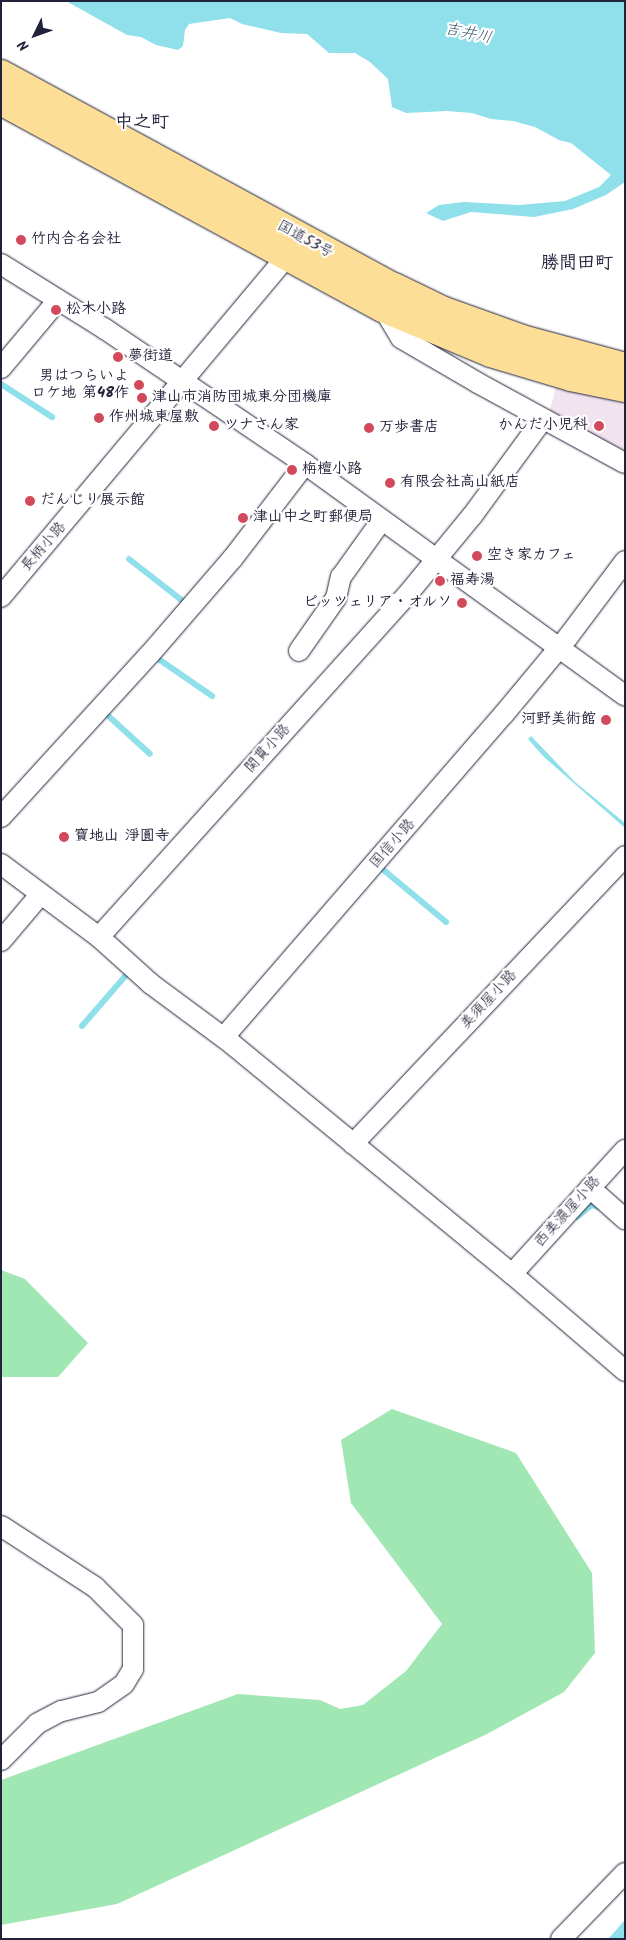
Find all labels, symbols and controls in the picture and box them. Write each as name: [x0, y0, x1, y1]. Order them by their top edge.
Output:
north arrow: [10, 10, 60, 60]
water label: 吉井川: [443, 20, 493, 48]
text: N: [13, 34, 35, 56]
district label: 中之町: [115, 112, 169, 134]
street label: 国道53号: [274, 217, 336, 263]
place label: 竹内合名会社: [31, 231, 121, 249]
marker: 竹内合名会社: [15, 234, 27, 246]
district label: 勝間田町: [541, 253, 613, 275]
place label: 松木小路: [66, 301, 126, 319]
marker: 松木小路: [50, 304, 62, 316]
place label: 夢街道: [128, 348, 173, 366]
marker: 夢街道: [112, 351, 124, 363]
place label: 男はつらいよ ロケ地 第48作: [31, 367, 129, 402]
marker: 男はつらいよ ロケ地 第48作: [133, 379, 145, 391]
place label: 津山市消防団城東分団機庫: [152, 389, 332, 407]
marker: 津山市消防団城東分団機庫: [136, 392, 148, 404]
place label: 作州城東屋敷: [109, 409, 199, 427]
marker: 作州城東屋敷: [93, 412, 105, 424]
place label: ツナさん家: [224, 417, 299, 435]
place label: かんだ小児科: [498, 417, 588, 435]
place label: 万歩書店: [379, 419, 439, 437]
marker: かんだ小児科: [592, 419, 606, 433]
marker: ツナさん家: [208, 420, 220, 432]
marker: 万歩書店: [363, 422, 375, 434]
place label: 栴檀小路: [302, 461, 362, 479]
marker: 栴檀小路: [286, 464, 298, 476]
place label: 有限会社高山紙店: [400, 474, 520, 492]
marker: 有限会社高山紙店: [384, 477, 396, 489]
place label: だんじり展示館: [40, 492, 145, 510]
marker: だんじり展示館: [24, 495, 36, 507]
place label: 津山中之町郵便局: [253, 509, 373, 527]
marker: 津山中之町郵便局: [237, 512, 249, 524]
street label: 長柄小路: [18, 518, 70, 576]
place label: 空き家カフェ: [487, 547, 577, 565]
marker: 空き家カフェ: [471, 550, 483, 562]
place label: 福寿湯: [450, 572, 495, 590]
marker: 福寿湯: [434, 575, 446, 587]
place label: ピッツェリア・オルソ: [302, 594, 452, 612]
marker: ピッツェリア・オルソ: [456, 597, 468, 609]
place label: 河野美術館: [521, 711, 596, 729]
marker: 河野美術館: [600, 714, 612, 726]
street label: 関貫小路: [241, 721, 295, 777]
street label: 国信小路: [367, 815, 419, 873]
place label: 寶地山 淨圓寺: [74, 828, 170, 846]
marker: 寶地山 淨圓寺: [58, 831, 70, 843]
street label: 美須屋小路: [457, 966, 521, 1034]
street label: 西美濃屋小路: [531, 1173, 605, 1251]

